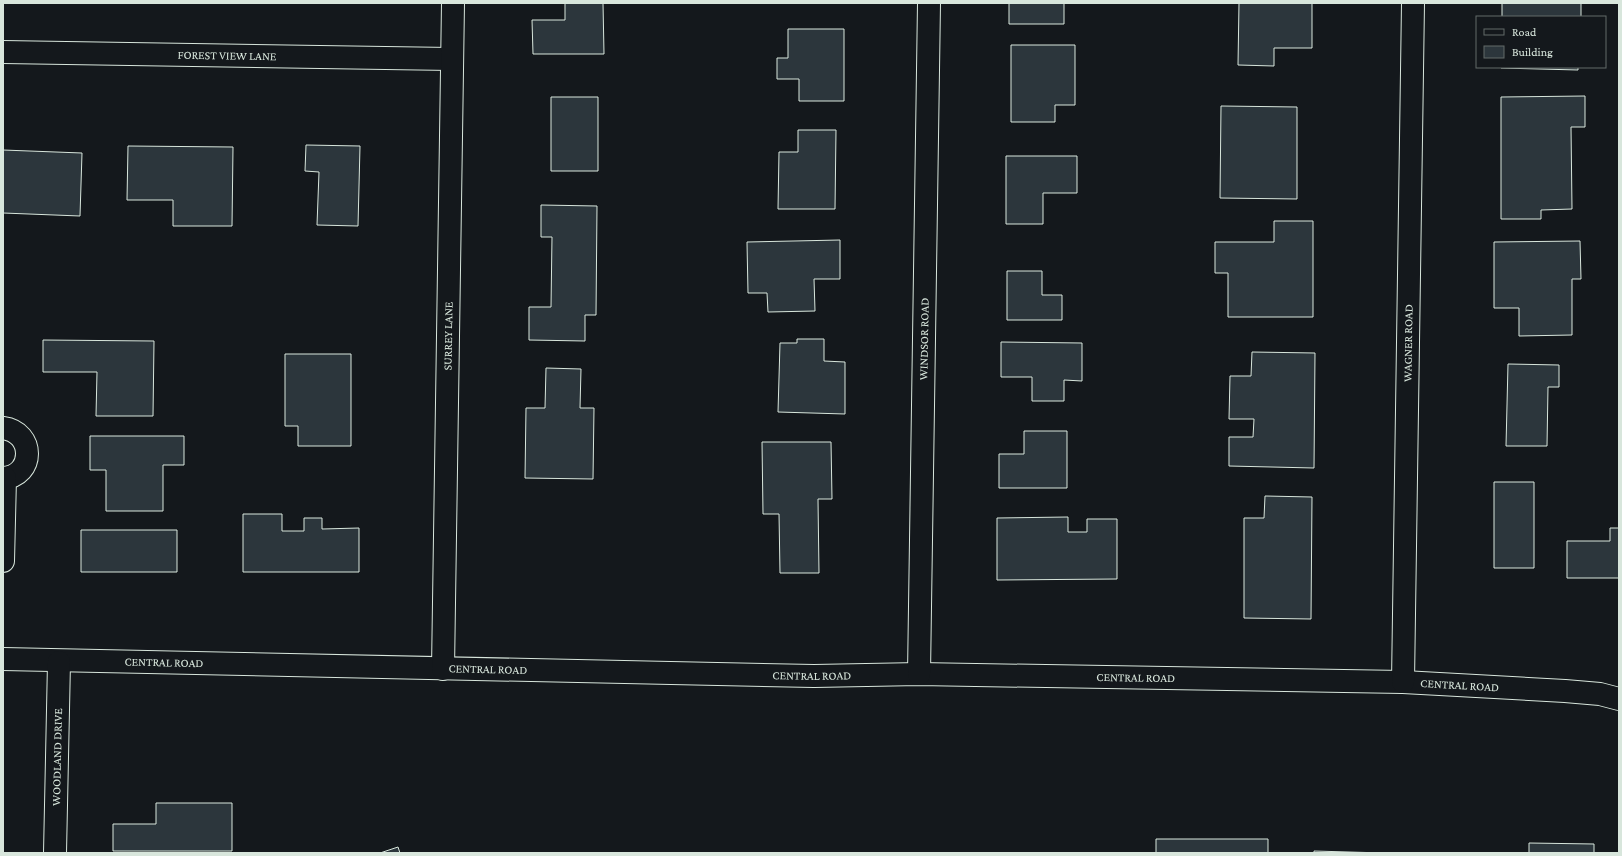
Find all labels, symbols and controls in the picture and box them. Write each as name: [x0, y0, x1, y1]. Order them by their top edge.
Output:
legend: [1476, 16, 1606, 68]
text: Road: [1512, 25, 1537, 39]
text: Building: [1512, 45, 1553, 59]
street label: FOREST VIEW LANE: [177, 48, 277, 63]
street label: WINDSOR ROAD: [916, 298, 932, 380]
street label: SURREY LANE: [440, 301, 456, 371]
street label: WAGNER ROAD: [1400, 304, 1416, 382]
street label: CENTRAL ROAD: [124, 655, 203, 670]
street label: CENTRAL ROAD: [448, 661, 527, 677]
street label: CENTRAL ROAD: [772, 668, 851, 683]
street label: CENTRAL ROAD: [1096, 670, 1175, 685]
street label: CENTRAL ROAD: [1420, 676, 1499, 694]
street label: WOODLAND DRIVE: [49, 708, 65, 806]

